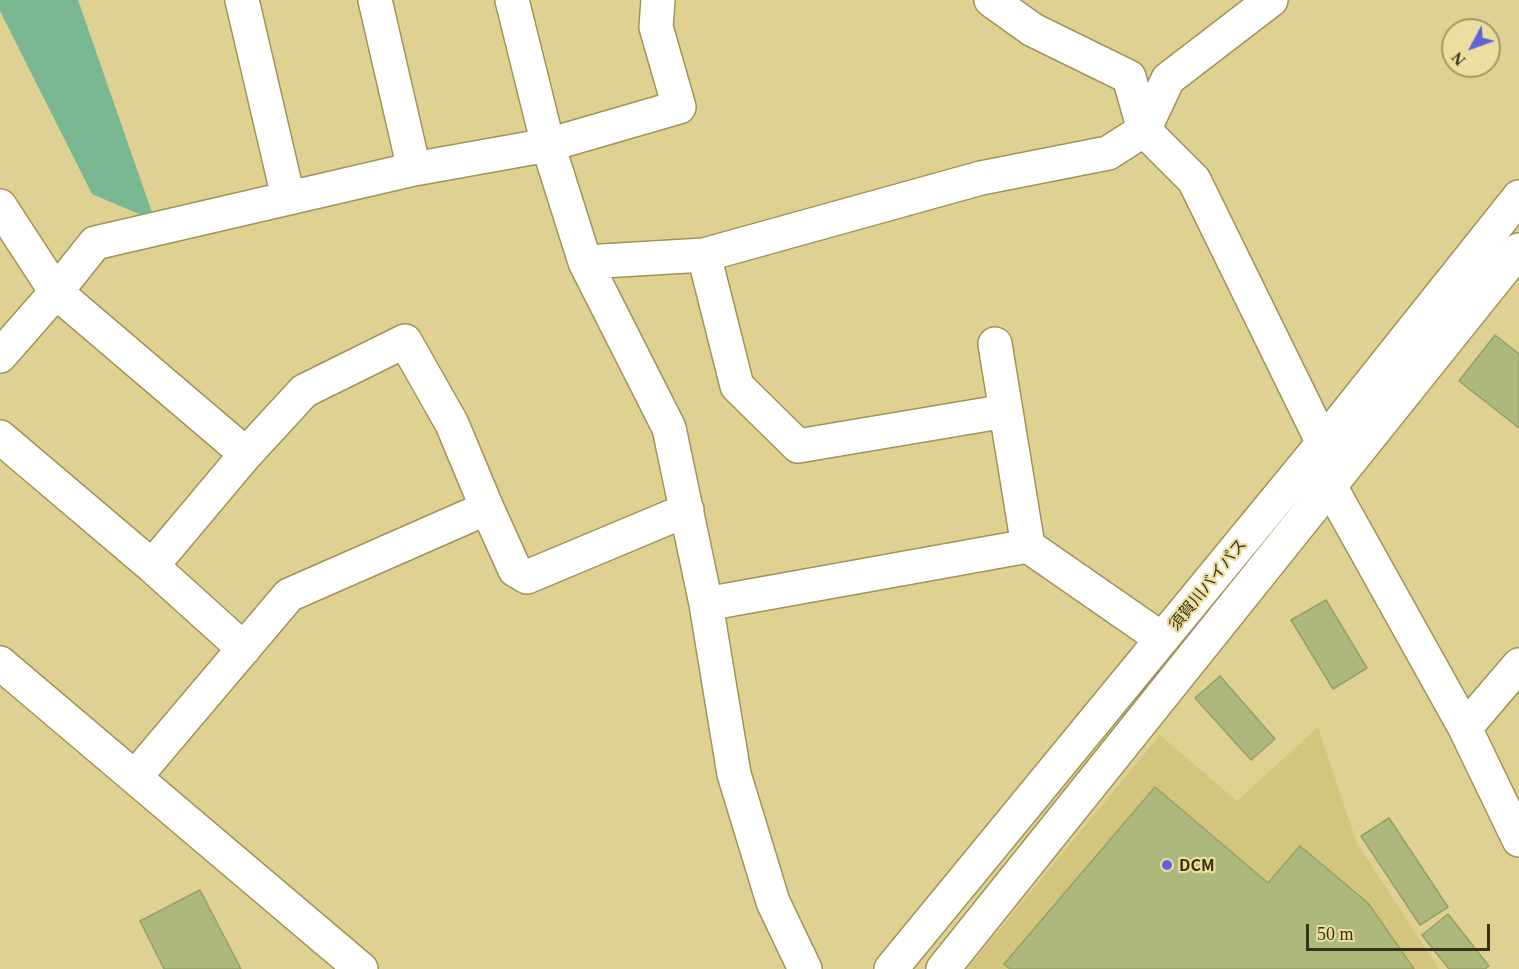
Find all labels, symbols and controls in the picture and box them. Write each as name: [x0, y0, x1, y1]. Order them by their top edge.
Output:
north arrow: [1441, 18, 1501, 78]
text: N: [1448, 49, 1469, 69]
street label: 須賀川バイパス: [1164, 534, 1250, 634]
place label: DCM: [1179, 855, 1215, 875]
marker: DCM: [1160, 858, 1174, 872]
scale bar: [1309, 912, 1494, 950]
text: 50 m: [1317, 924, 1354, 944]

